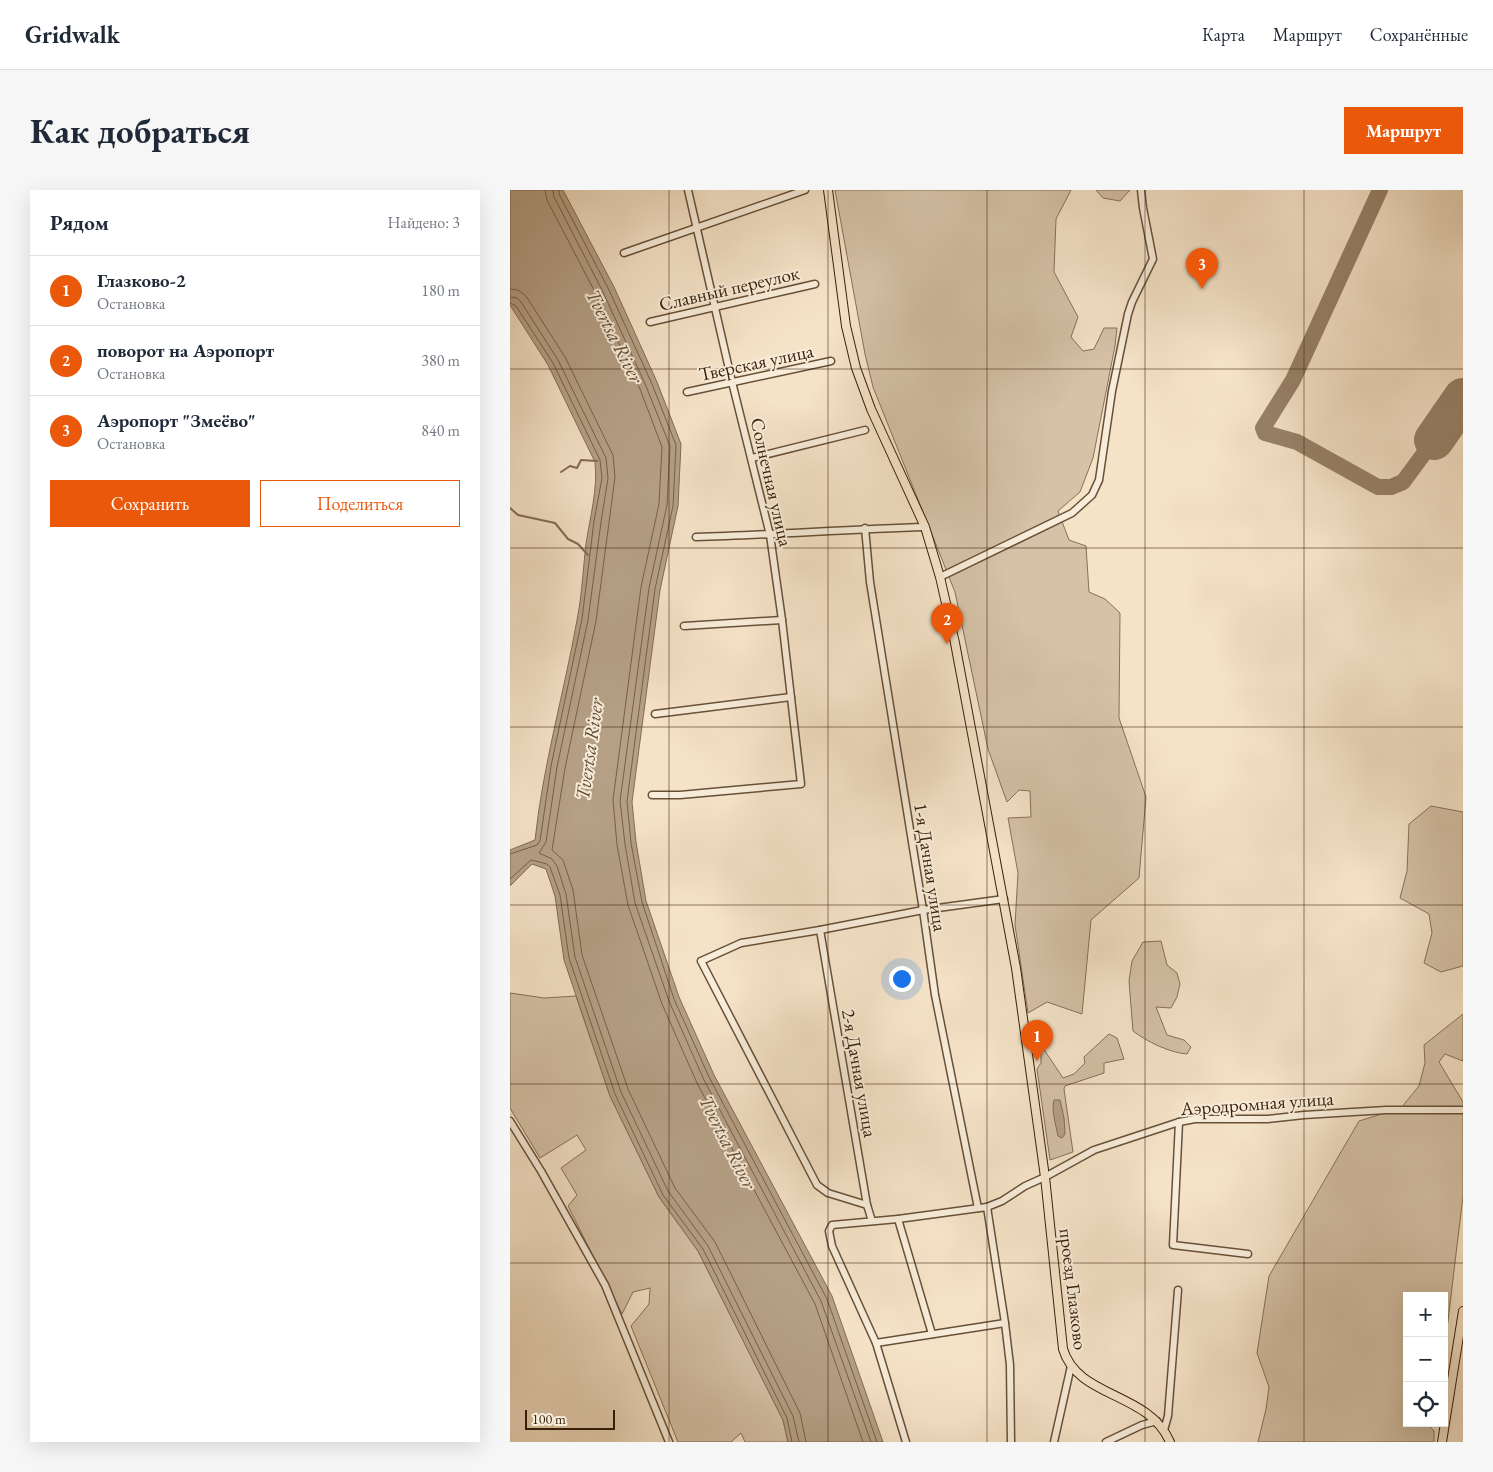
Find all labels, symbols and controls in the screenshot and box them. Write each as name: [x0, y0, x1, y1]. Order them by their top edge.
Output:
text: Gridwalk: [25, 19, 120, 50]
text: Карта: [1202, 23, 1245, 46]
text: Маршрут: [1273, 23, 1342, 46]
text: Сохранённые: [1370, 23, 1468, 46]
button: Маршрут: [1344, 107, 1463, 154]
text: Как добраться: [30, 108, 250, 153]
text: Рядом: [50, 209, 109, 236]
text: Найдено: 3: [388, 212, 460, 233]
pin: 3: [1186, 248, 1218, 289]
street label: Славный переулок: [656, 260, 802, 317]
text: Глазково-2: [97, 268, 186, 293]
text: 1: [62, 280, 70, 301]
text: 180 m: [421, 280, 460, 301]
water label: Tvertsa River: [580, 284, 650, 389]
text: Остановка: [97, 293, 166, 314]
text: поворот на Аэропорт: [97, 338, 274, 363]
street label: Тверская улица: [696, 338, 816, 387]
text: 2: [62, 350, 70, 371]
text: 380 m: [421, 350, 460, 371]
text: Остановка: [97, 363, 166, 384]
text: Аэропорт "Змеёво": [97, 408, 256, 433]
street label: Солнечная улица: [745, 415, 799, 549]
text: 3: [62, 420, 70, 441]
text: 840 m: [421, 420, 460, 441]
text: Остановка: [97, 433, 166, 454]
button: Сохранить: [50, 480, 250, 527]
button: Поделиться: [260, 480, 460, 527]
pin: 2: [931, 603, 963, 644]
water label: Tvertsa River: [569, 695, 609, 802]
street label: 1-я Дачная улица: [908, 801, 953, 934]
your location: [889, 966, 915, 992]
street label: 2-я Дачная улица: [836, 1007, 883, 1140]
pin: 1: [1021, 1020, 1053, 1061]
street label: Аэродромная улица: [1179, 1086, 1335, 1121]
water label: Tvertsa River: [693, 1090, 763, 1195]
street label: проезд Глазково: [1054, 1227, 1093, 1351]
map controls: [1403, 1292, 1448, 1427]
button: +: [1403, 1292, 1448, 1337]
button: −: [1403, 1337, 1448, 1382]
button: locate: [1403, 1382, 1448, 1427]
scale bar: [525, 1407, 615, 1430]
text: 100 m: [532, 1410, 566, 1428]

